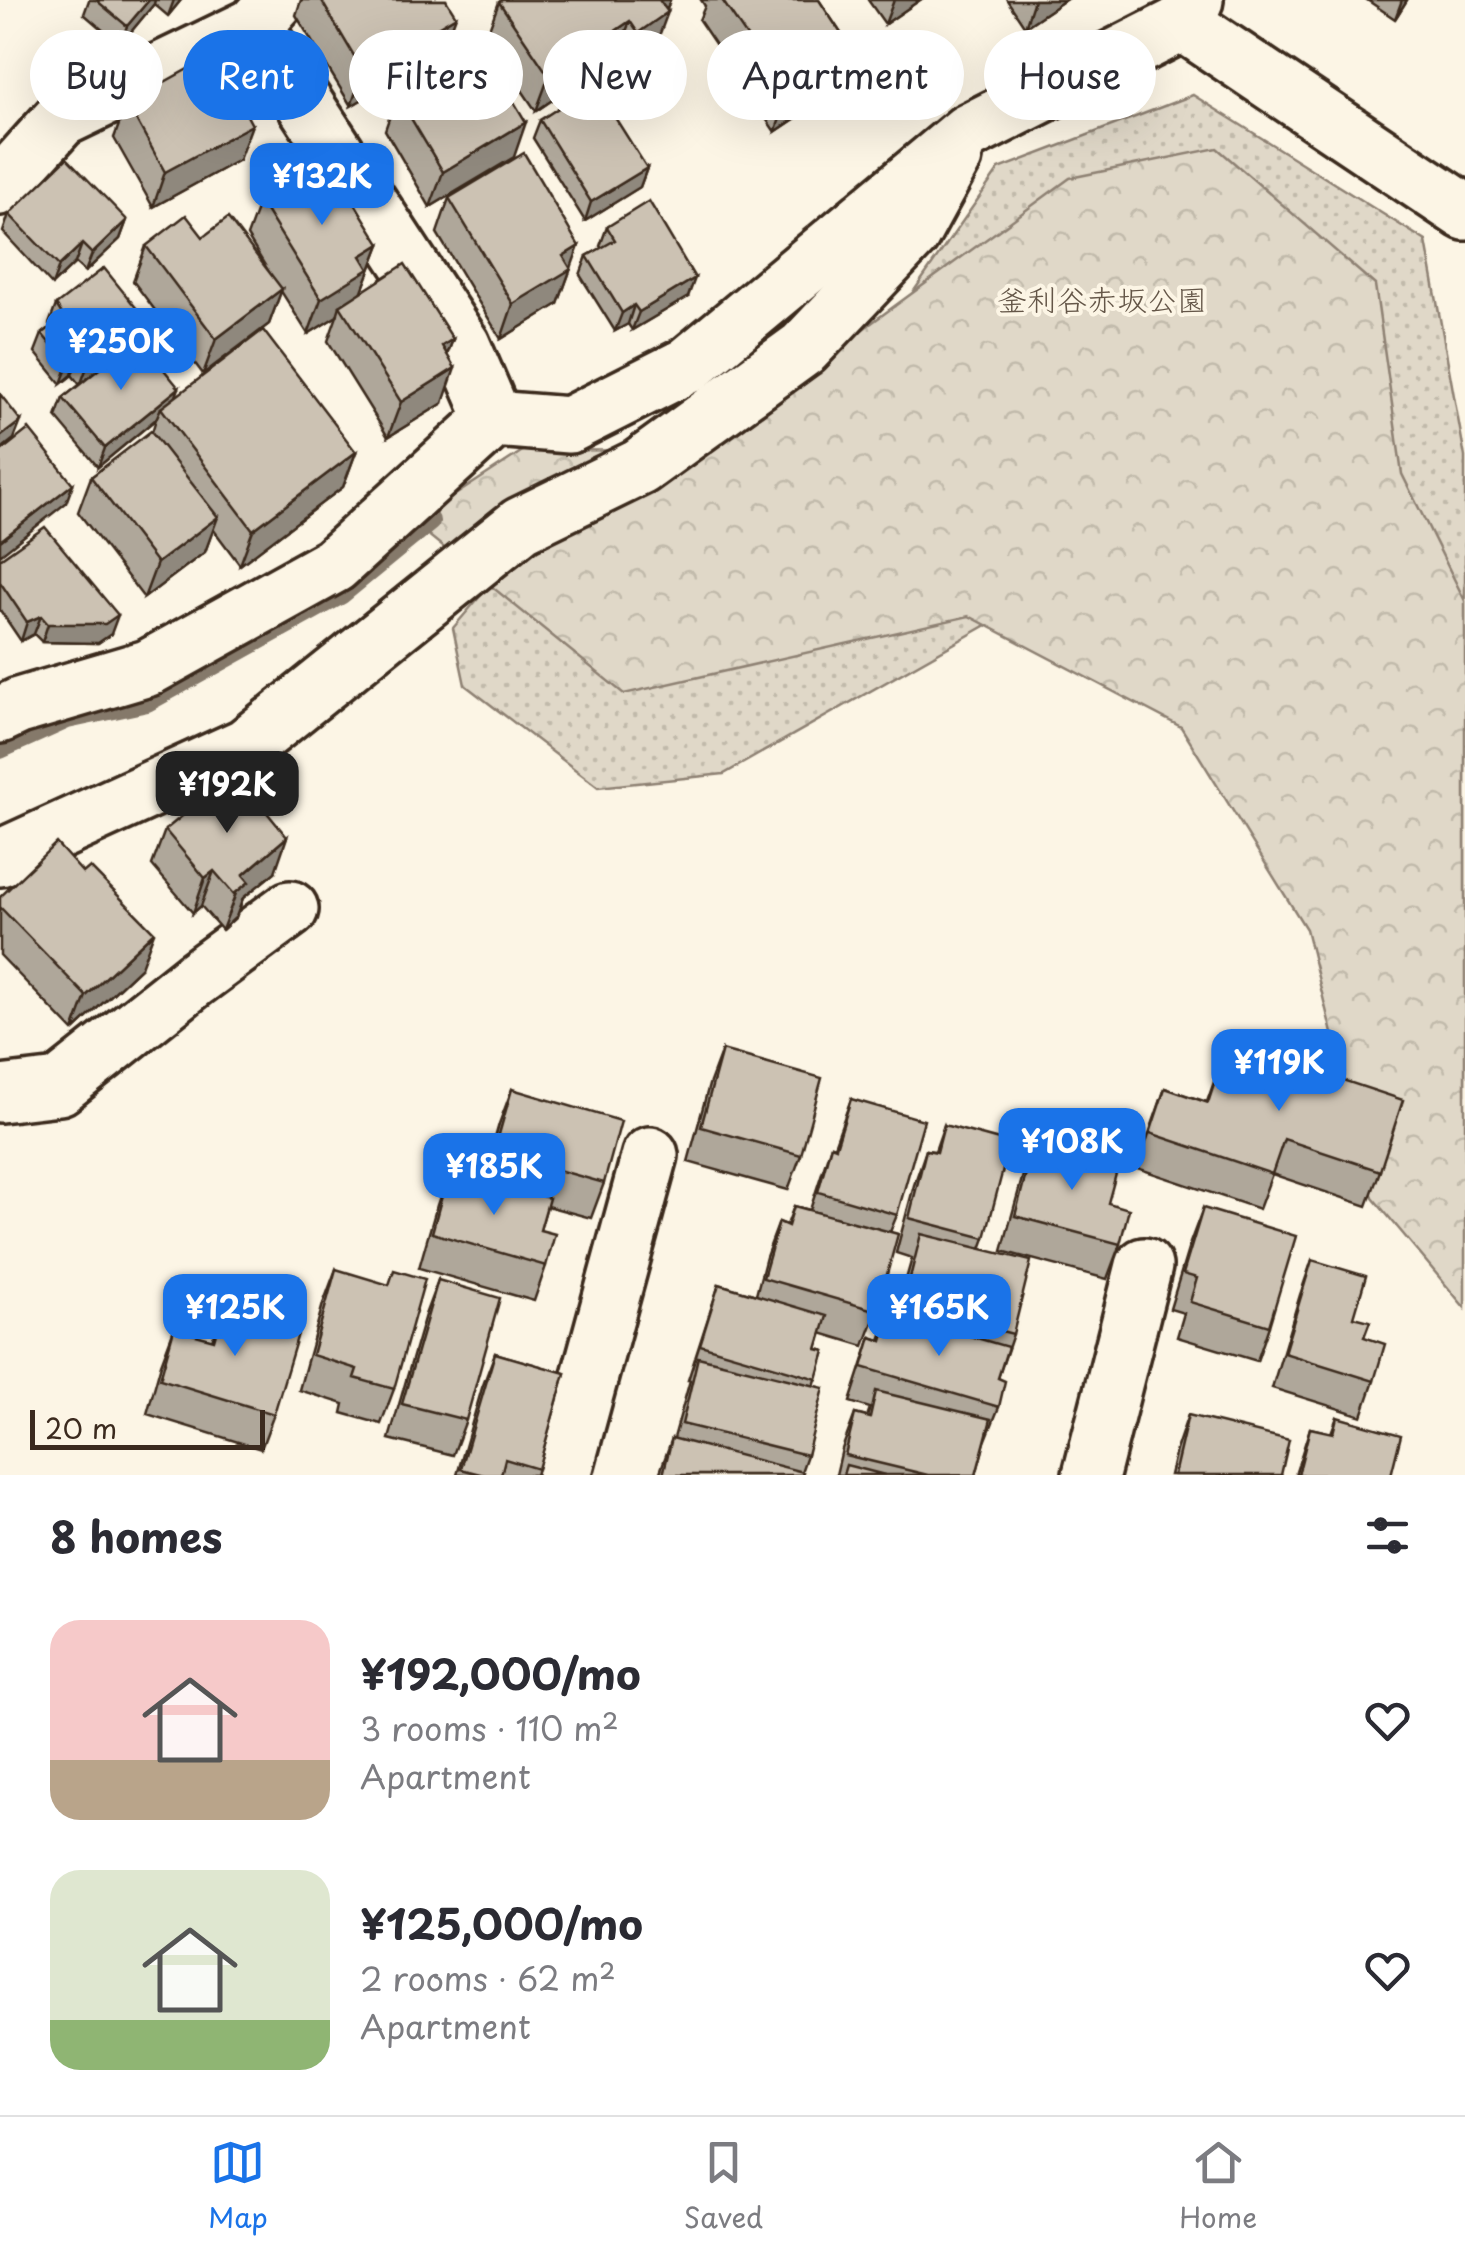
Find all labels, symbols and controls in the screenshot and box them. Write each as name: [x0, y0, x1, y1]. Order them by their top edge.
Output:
chip: Buy: [30, 30, 163, 120]
chip: Rent: [183, 30, 329, 120]
chip: Filters: [349, 30, 523, 120]
chip: New: [543, 30, 687, 120]
chip: Apartment: [707, 30, 964, 120]
chip: House: [984, 30, 1156, 120]
pin: ¥132K: [252, 143, 392, 228]
text: ¥132K: [272, 151, 372, 199]
park label: 釜利谷赤坂公園: [997, 276, 1207, 321]
pin: ¥250K: [51, 308, 191, 393]
text: ¥250K: [67, 316, 175, 364]
pin: ¥192K: [157, 751, 297, 836]
text: ¥192K: [178, 759, 276, 807]
pin: ¥119K: [1209, 1029, 1349, 1114]
text: ¥119K: [1233, 1037, 1325, 1085]
pin: ¥108K: [1002, 1108, 1142, 1193]
text: ¥108K: [1021, 1116, 1123, 1164]
pin: ¥185K: [424, 1133, 564, 1218]
text: ¥185K: [445, 1141, 543, 1189]
pin: ¥125K: [165, 1274, 305, 1359]
pin: ¥165K: [869, 1274, 1009, 1359]
text: ¥125K: [185, 1282, 285, 1330]
text: ¥165K: [889, 1282, 989, 1330]
scale bar: [30, 1405, 265, 1450]
text: 20 m: [45, 1406, 117, 1449]
text: 8 homes: [50, 1504, 223, 1567]
icon: filters: [1360, 1508, 1415, 1563]
text: ¥192,000/mo: [360, 1641, 641, 1704]
icon: home: [130, 1660, 250, 1780]
icon: heart: [1360, 1693, 1415, 1748]
text: 3 rooms · 110 m²: [360, 1704, 619, 1752]
text: Apartment: [360, 1752, 531, 1800]
text: ¥125,000/mo: [360, 1891, 643, 1954]
icon: home: [130, 1910, 250, 2030]
icon: heart: [1360, 1943, 1415, 1998]
text: 2 rooms · 62 m²: [360, 1954, 616, 2002]
text: Apartment: [360, 2002, 531, 2050]
tab: Map: [208, 2135, 268, 2238]
tab: Saved: [684, 2135, 763, 2238]
tab: Home: [1179, 2135, 1257, 2238]

